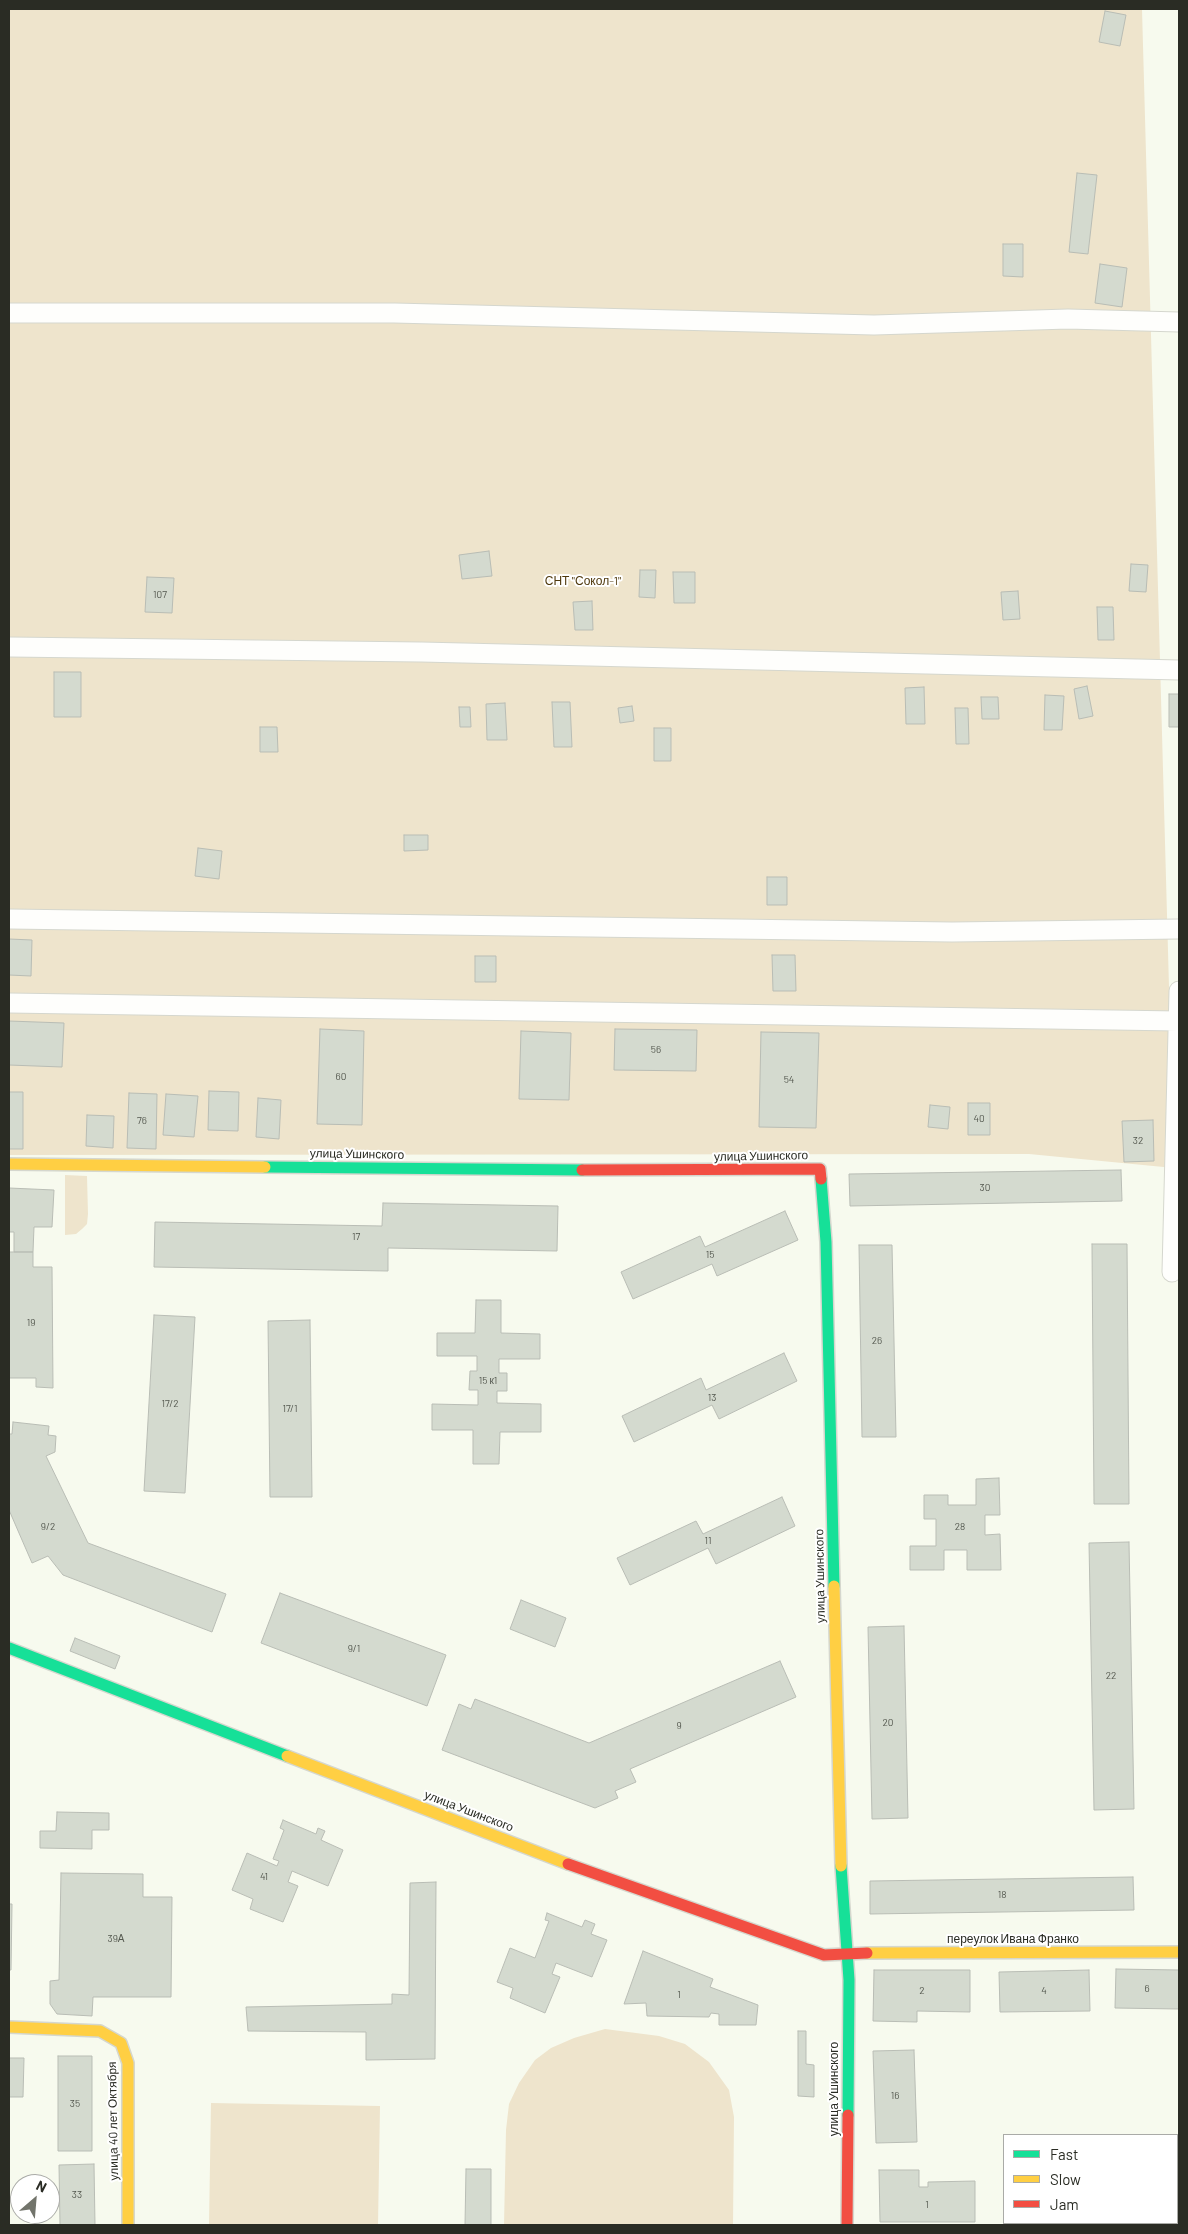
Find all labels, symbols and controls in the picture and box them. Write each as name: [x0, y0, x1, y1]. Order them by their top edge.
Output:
park label: СНТ "Сокол-1": [545, 574, 621, 588]
house number: 107: [153, 589, 167, 601]
house number: 56: [651, 1044, 661, 1056]
house number: 60: [336, 1071, 346, 1083]
house number: 54: [784, 1074, 794, 1086]
house number: 40: [973, 1113, 985, 1125]
house number: 76: [137, 1115, 147, 1127]
house number: 32: [1133, 1135, 1143, 1147]
street label: улица Ушинского: [310, 1146, 404, 1162]
street label: улица Ушинского: [714, 1148, 808, 1164]
house number: 30: [980, 1182, 990, 1194]
house number: 17: [352, 1231, 360, 1243]
house number: 15: [706, 1249, 714, 1261]
house number: 19: [27, 1317, 35, 1329]
house number: 26: [872, 1335, 882, 1347]
house number: 15 к1: [479, 1375, 497, 1387]
house number: 13: [708, 1392, 716, 1404]
house number: 17/2: [162, 1398, 178, 1410]
house number: 17/1: [282, 1403, 298, 1415]
house number: 9/2: [41, 1521, 55, 1533]
house number: 28: [955, 1521, 965, 1533]
street label: улица Ушинского: [812, 1529, 828, 1623]
house number: 11: [704, 1535, 712, 1547]
house number: 9/1: [348, 1643, 360, 1655]
house number: 22: [1106, 1670, 1116, 1682]
house number: 20: [882, 1717, 894, 1729]
house number: 9: [676, 1720, 682, 1732]
street label: улица Ушинского: [422, 1787, 516, 1835]
house number: 41: [260, 1871, 268, 1883]
house number: 18: [998, 1889, 1006, 1901]
street label: переулок Ивана Франко: [947, 1932, 1079, 1946]
house number: 39А: [107, 1933, 125, 1945]
house number: 6: [1144, 1983, 1150, 1995]
house number: 2: [919, 1985, 925, 1997]
house number: 4: [1041, 1985, 1047, 1997]
house number: 1: [677, 1989, 681, 2001]
street label: улица Ушинского: [827, 2042, 841, 2136]
street label: улица 40 лет Октября: [105, 2061, 121, 2181]
house number: 16: [891, 2090, 899, 2102]
house number: 35: [70, 2098, 80, 2110]
legend: [1003, 2134, 1178, 2224]
text: Fast: [1050, 2145, 1078, 2163]
text: Slow: [1050, 2170, 1081, 2188]
north arrow: [10, 2174, 60, 2224]
text: N: [34, 2176, 50, 2196]
house number: 33: [72, 2189, 82, 2201]
text: Jam: [1050, 2195, 1079, 2213]
house number: 1: [925, 2199, 929, 2211]

